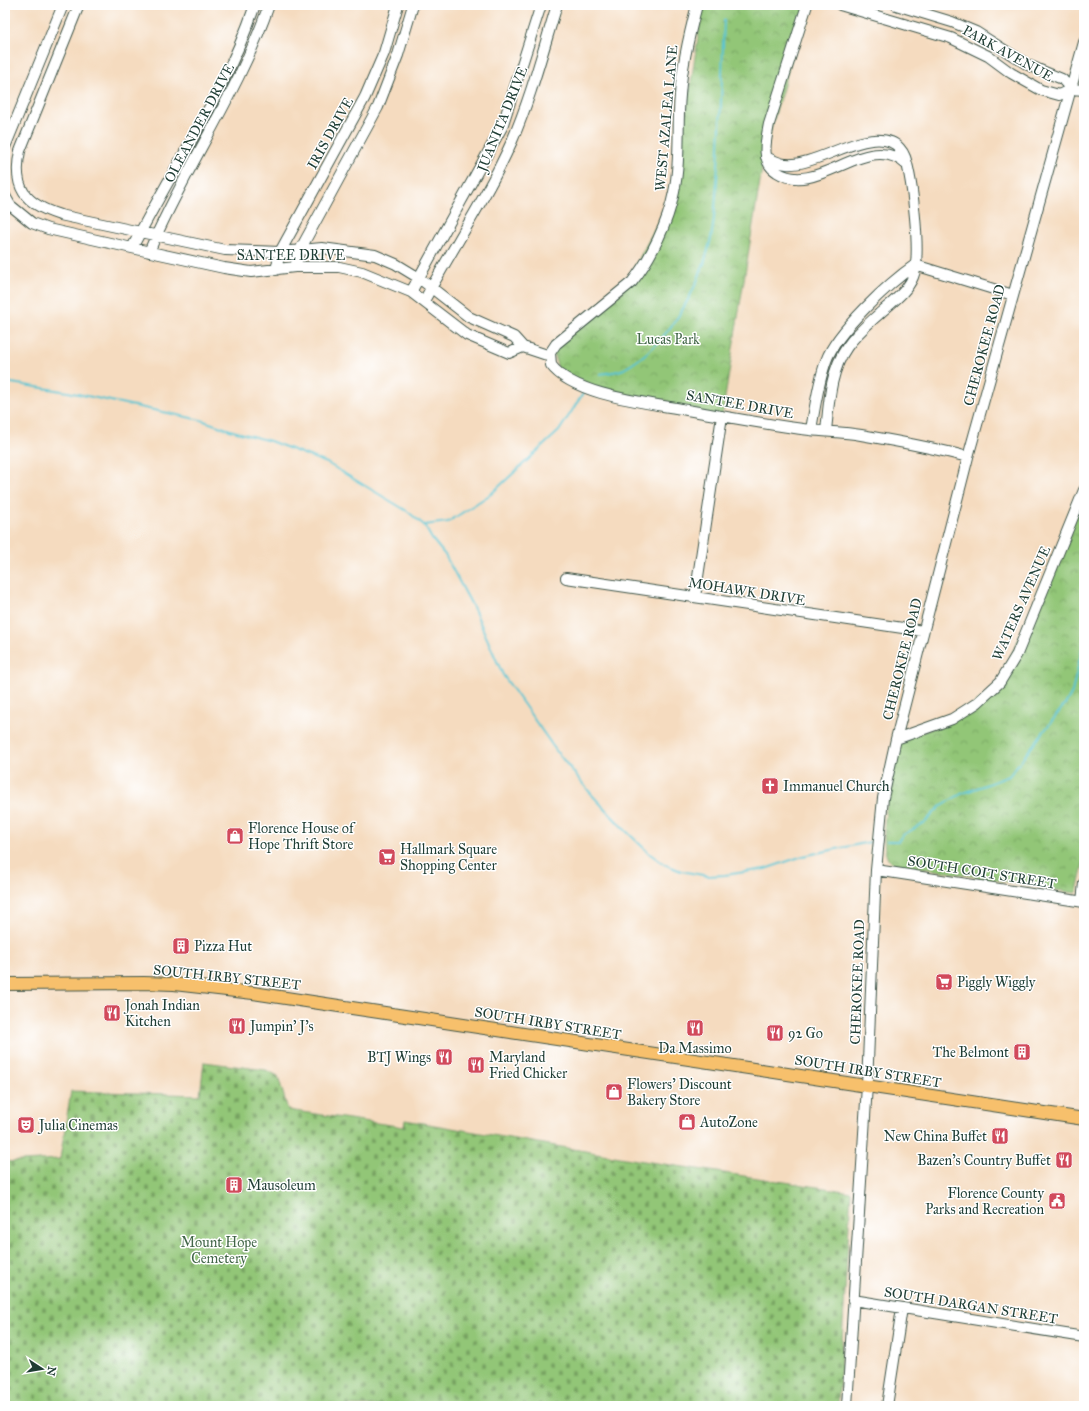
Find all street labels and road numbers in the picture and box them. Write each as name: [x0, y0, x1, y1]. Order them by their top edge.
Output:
street label: PARK AVENUE: [959, 22, 1056, 85]
street label: WEST AZALEA LANE: [652, 44, 681, 192]
street label: OLEANDER DRIVE: [161, 61, 238, 186]
street label: JUANITA DRIVE: [473, 64, 532, 176]
street label: IRIS DRIVE: [304, 94, 357, 172]
street label: SANTEE DRIVE: [237, 247, 345, 264]
street label: CHEROKEE ROAD: [960, 282, 1009, 408]
street label: SANTEE DRIVE: [685, 387, 795, 422]
street label: WATERS AVENUE: [989, 543, 1054, 663]
street label: MOHAWK DRIVE: [687, 574, 807, 609]
street label: CHEROKEE ROAD: [879, 596, 926, 722]
street label: SOUTH COIT STREET: [906, 852, 1058, 893]
street label: CHEROKEE ROAD: [847, 919, 868, 1045]
street label: SOUTH IRBY STREET: [152, 961, 302, 994]
street label: SOUTH IRBY STREET: [473, 1003, 623, 1044]
street label: SOUTH IRBY STREET: [793, 1051, 943, 1092]
street label: SOUTH DARGAN STREET: [883, 1283, 1059, 1328]

